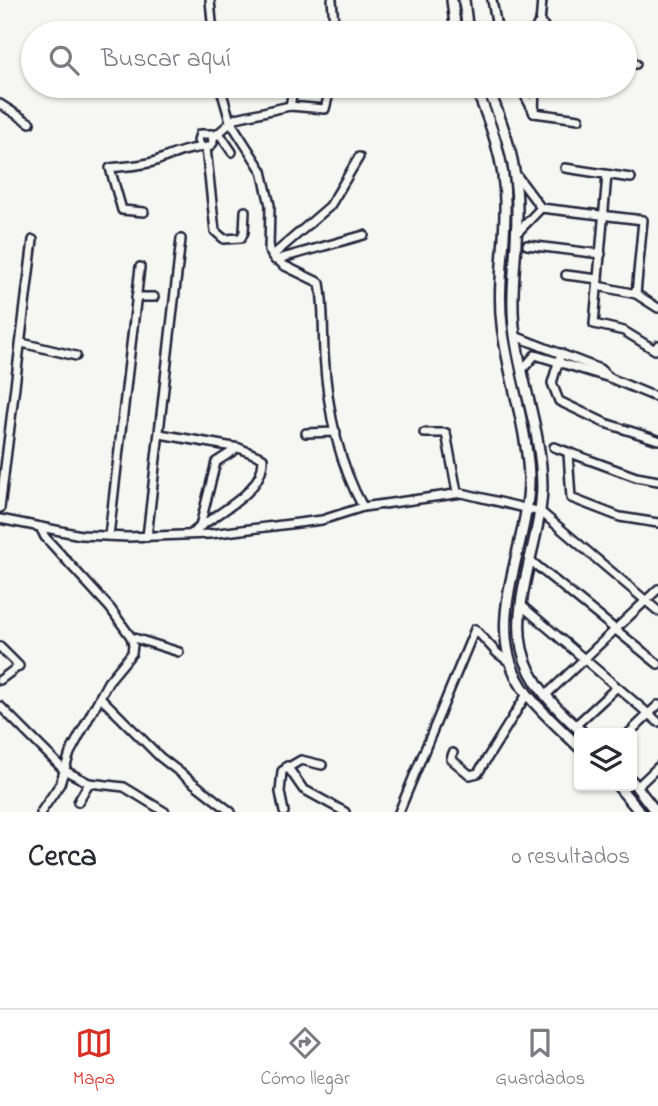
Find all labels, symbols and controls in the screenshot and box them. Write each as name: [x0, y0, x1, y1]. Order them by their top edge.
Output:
search box: [21, 21, 637, 98]
icon: search: [45, 41, 83, 79]
text: Buscar aquí: [101, 41, 231, 79]
map controls: [574, 728, 637, 791]
button: layers: [574, 728, 637, 791]
text: Cerca: [28, 836, 97, 880]
text: 0 resultados: [511, 841, 630, 874]
tab: Mapa: [73, 1024, 115, 1093]
tab: Cómo llegar: [261, 1024, 350, 1093]
tab: Guardados: [495, 1024, 585, 1093]

